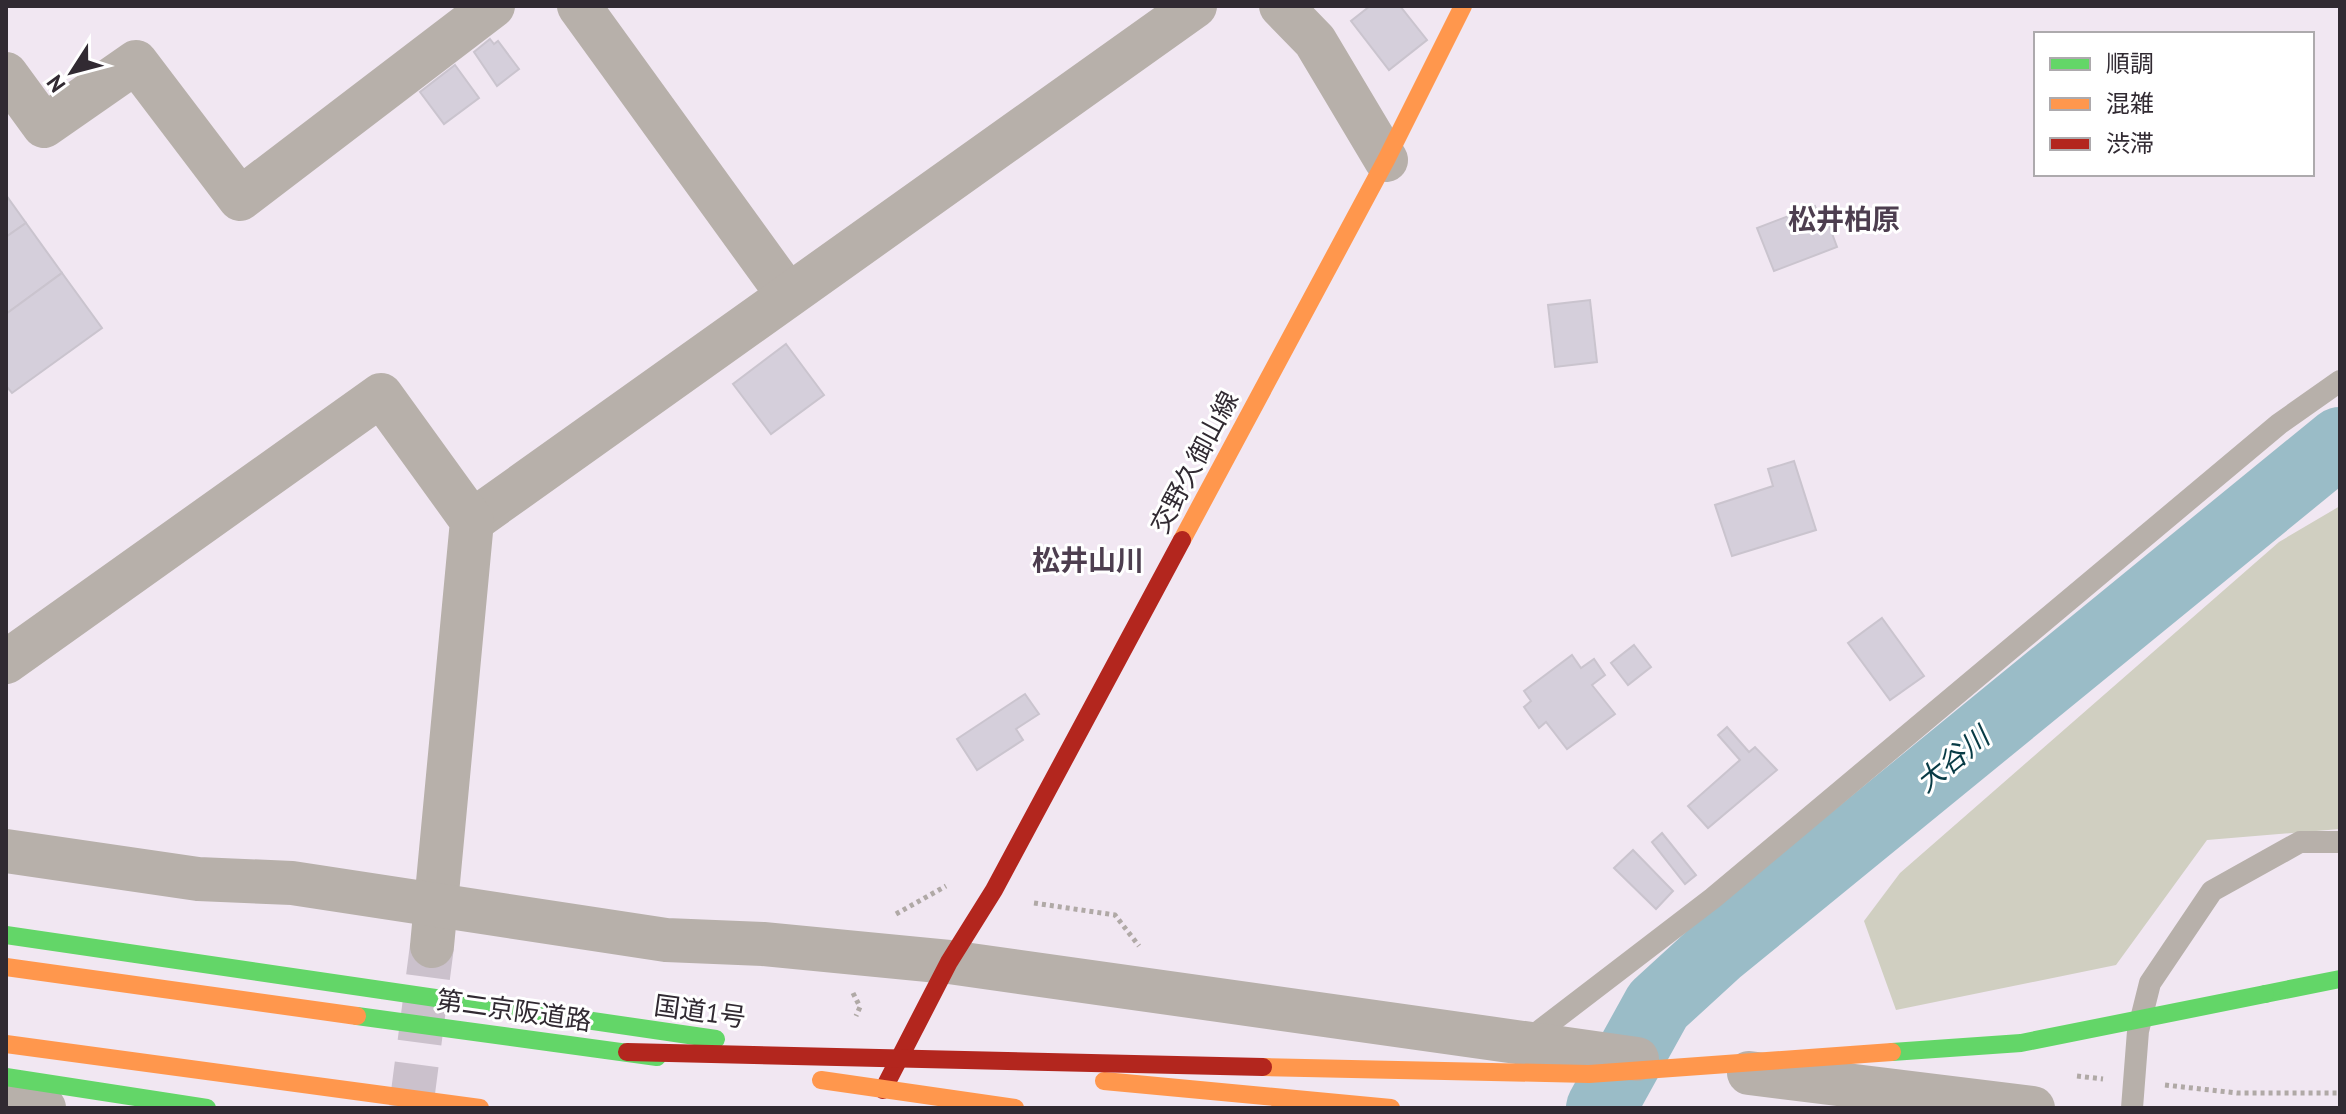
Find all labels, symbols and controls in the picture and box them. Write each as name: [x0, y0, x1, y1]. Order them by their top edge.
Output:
north arrow: [32, 32, 112, 112]
legend: [2034, 32, 2314, 176]
text: 順調: [2106, 48, 2154, 79]
text: N: [40, 70, 71, 98]
text: 混雑: [2106, 88, 2154, 119]
text: 渋滞: [2106, 128, 2154, 159]
district label: 松井柏原: [1788, 200, 1900, 237]
street label: 交野久御山線: [1143, 385, 1245, 539]
district label: 松井山川: [1032, 541, 1144, 578]
water label: 大谷川: [1908, 716, 1999, 800]
street label: 第二京阪道路: [434, 983, 594, 1037]
street label: 国道1号: [652, 988, 748, 1034]

